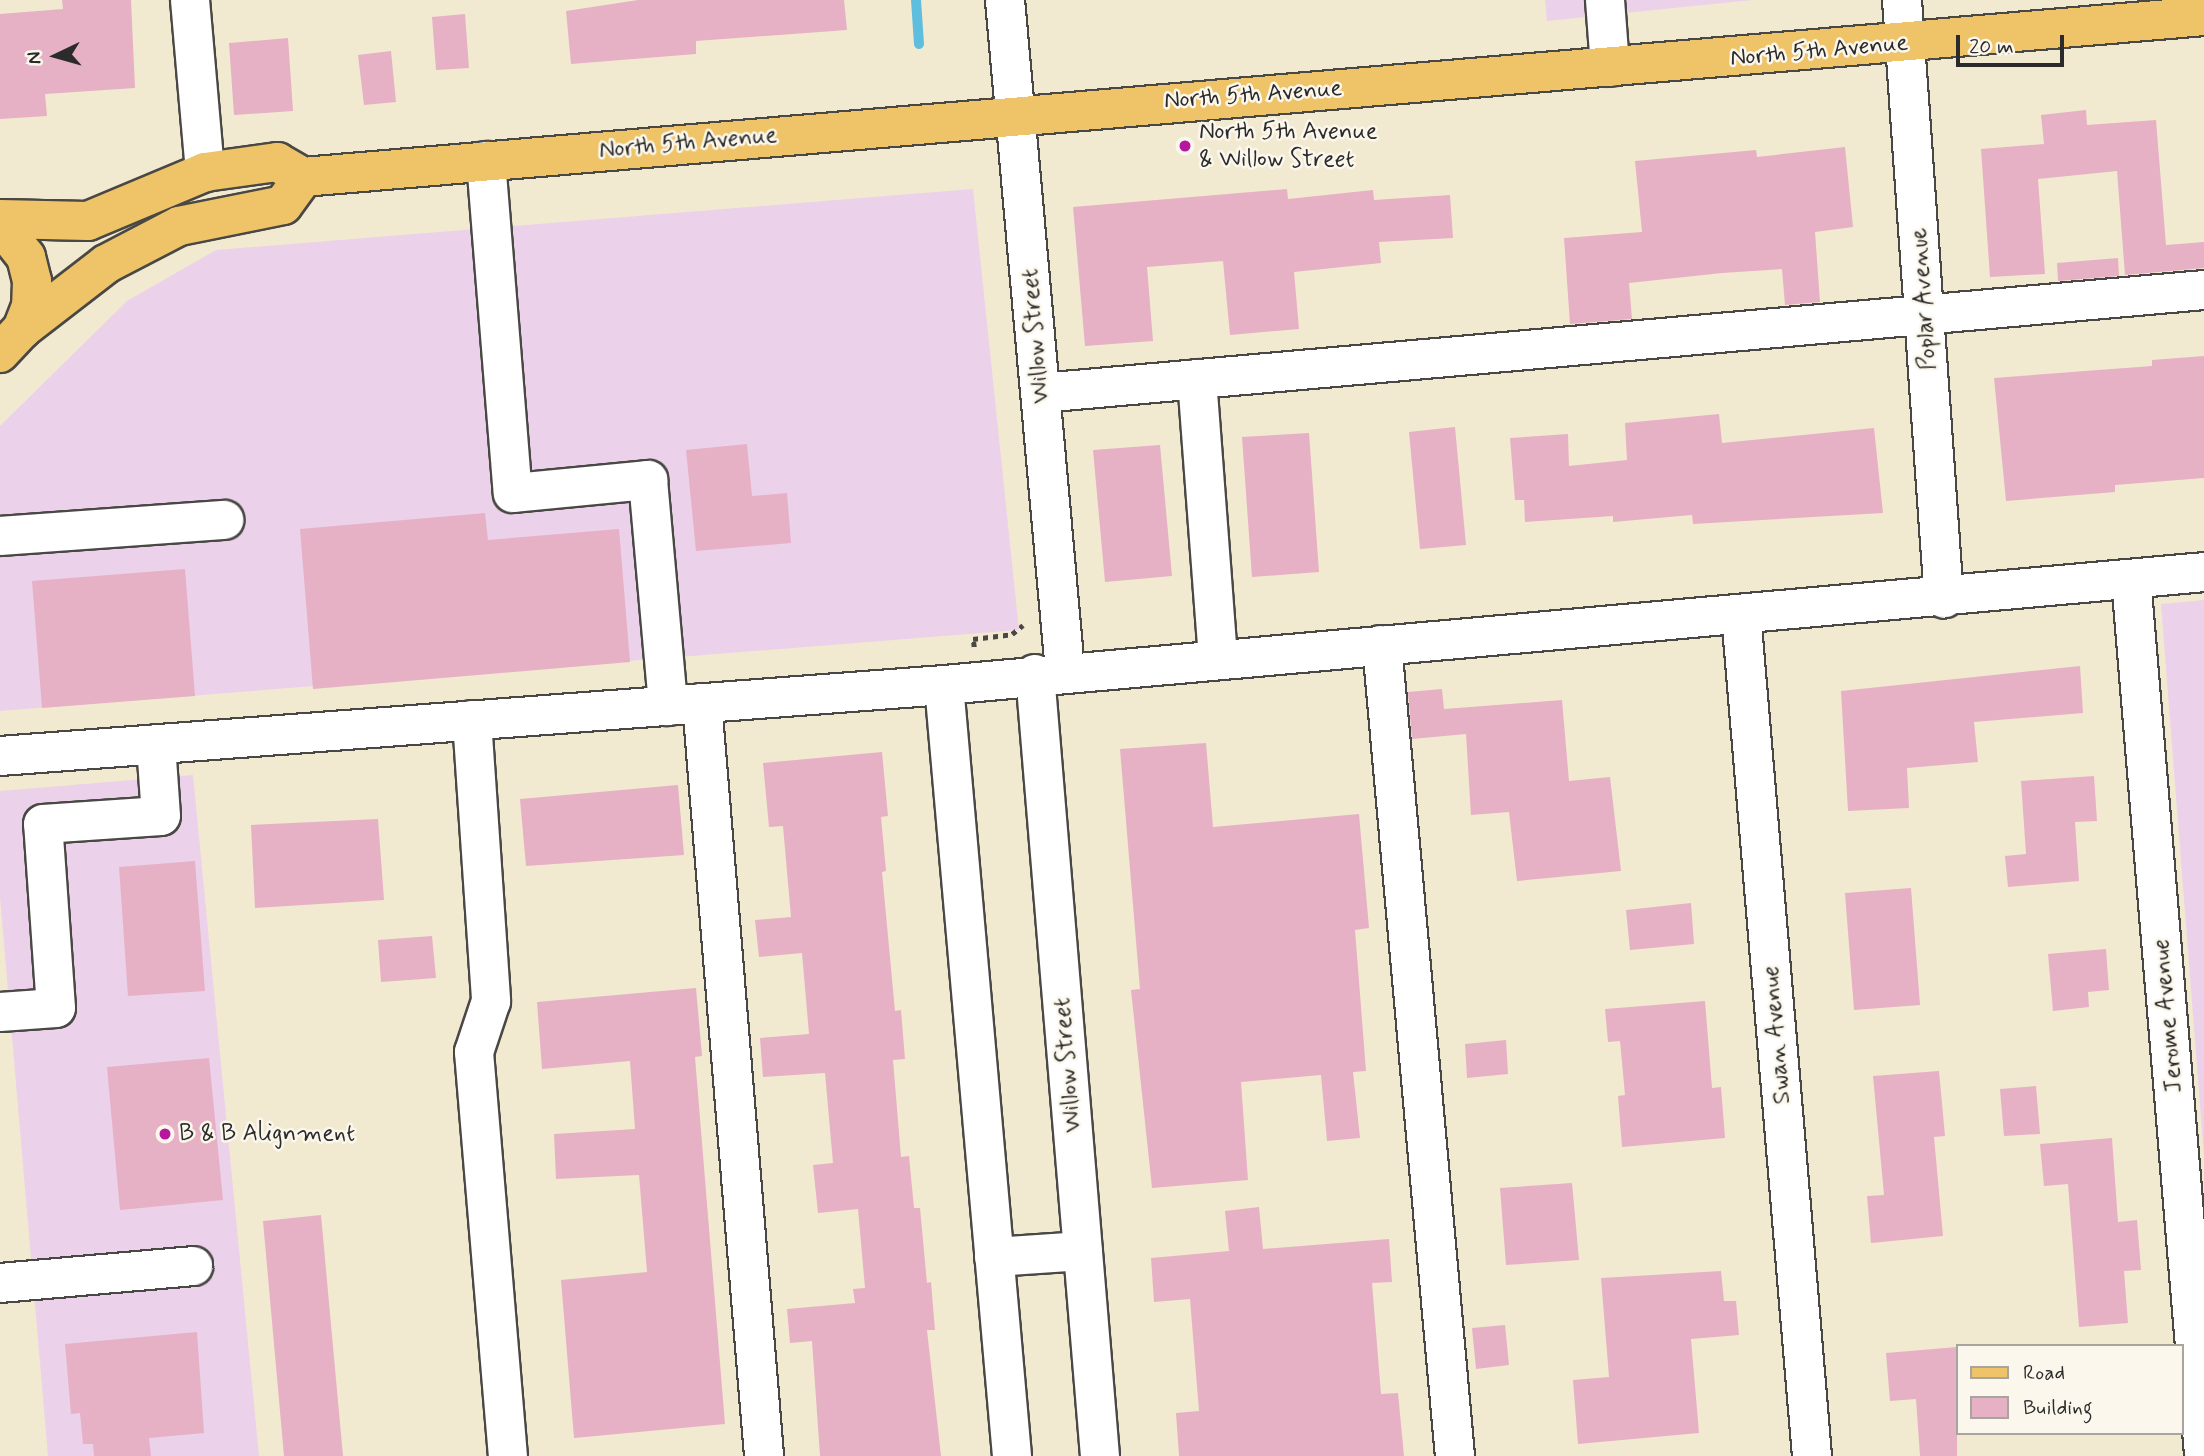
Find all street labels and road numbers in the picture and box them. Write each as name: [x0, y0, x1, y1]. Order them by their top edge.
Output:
street label: North 5th Avenue: [1729, 29, 1909, 73]
street label: North 5th Avenue: [1163, 74, 1343, 116]
street label: North 5th Avenue: [598, 121, 778, 165]
street label: Poplar Avenue: [1905, 228, 1943, 370]
street label: Willow Street: [1016, 265, 1056, 407]
street label: Jerome Avenue: [2147, 936, 2189, 1096]
street label: Swan Avenue: [1756, 963, 1798, 1107]
street label: Willow Street: [1048, 994, 1088, 1136]

